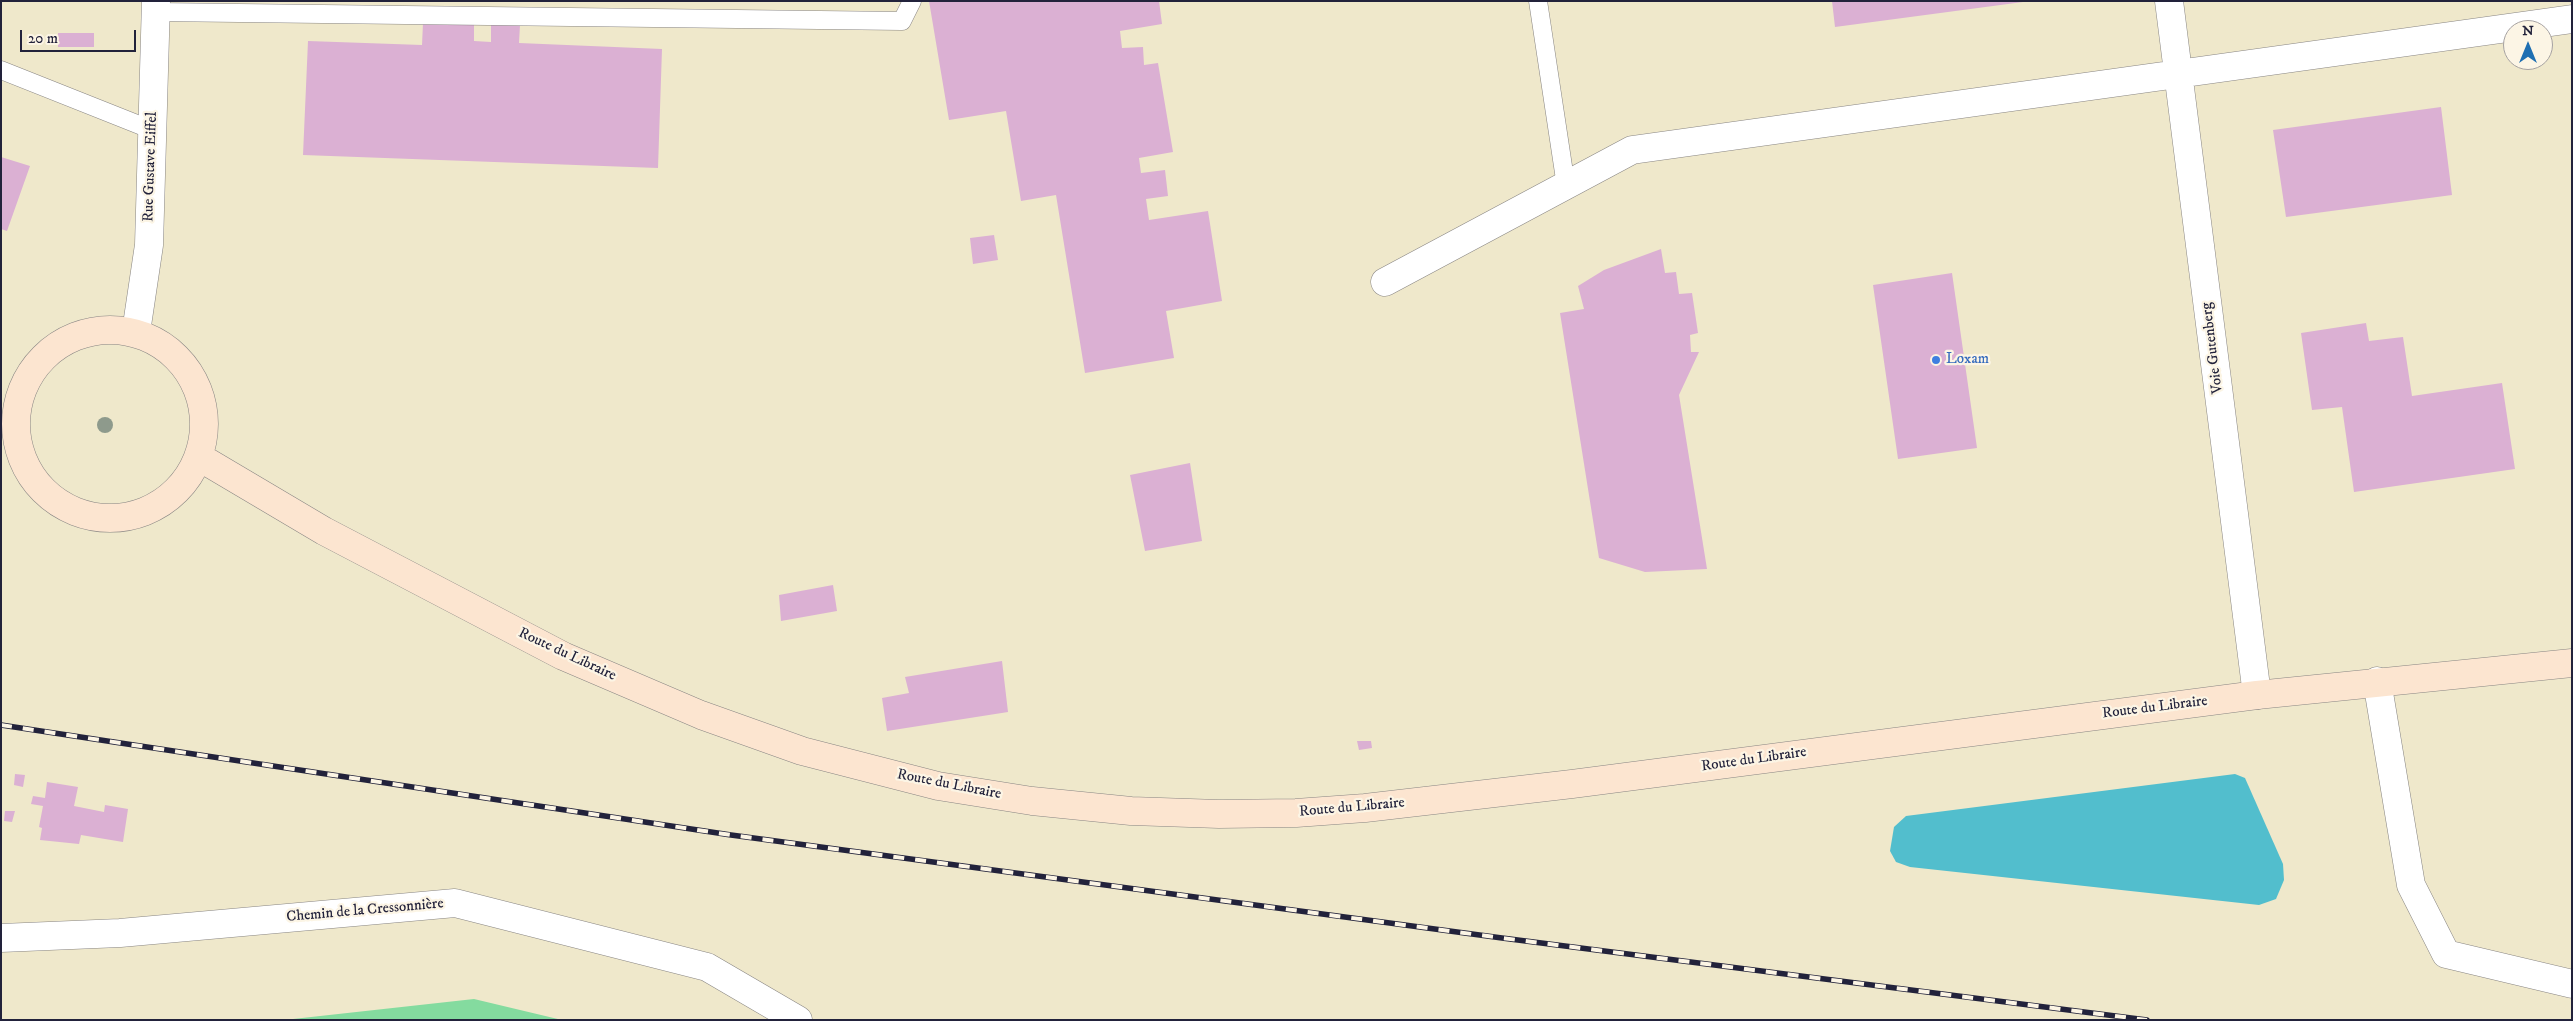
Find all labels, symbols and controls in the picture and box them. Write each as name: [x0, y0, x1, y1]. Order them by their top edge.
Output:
scale bar: [22, 20, 139, 52]
north arrow: [2503, 20, 2553, 70]
text: N: [2522, 22, 2534, 40]
text: 20 m: [28, 29, 58, 48]
street label: Rue Gustave Eiffel: [140, 112, 162, 222]
street label: Voie Gutenberg: [2198, 301, 2228, 395]
place label: Loxam: [1946, 351, 1989, 369]
marker: Loxam: [1930, 354, 1942, 366]
street label: Route du Libraire: [515, 624, 619, 686]
street label: Route du Libraire: [2101, 693, 2209, 723]
street label: Route du Libraire: [1700, 744, 1808, 776]
street label: Route du Libraire: [895, 766, 1003, 804]
street label: Route du Libraire: [1298, 794, 1406, 822]
street label: Chemin de la Cressonnière: [286, 895, 444, 927]

